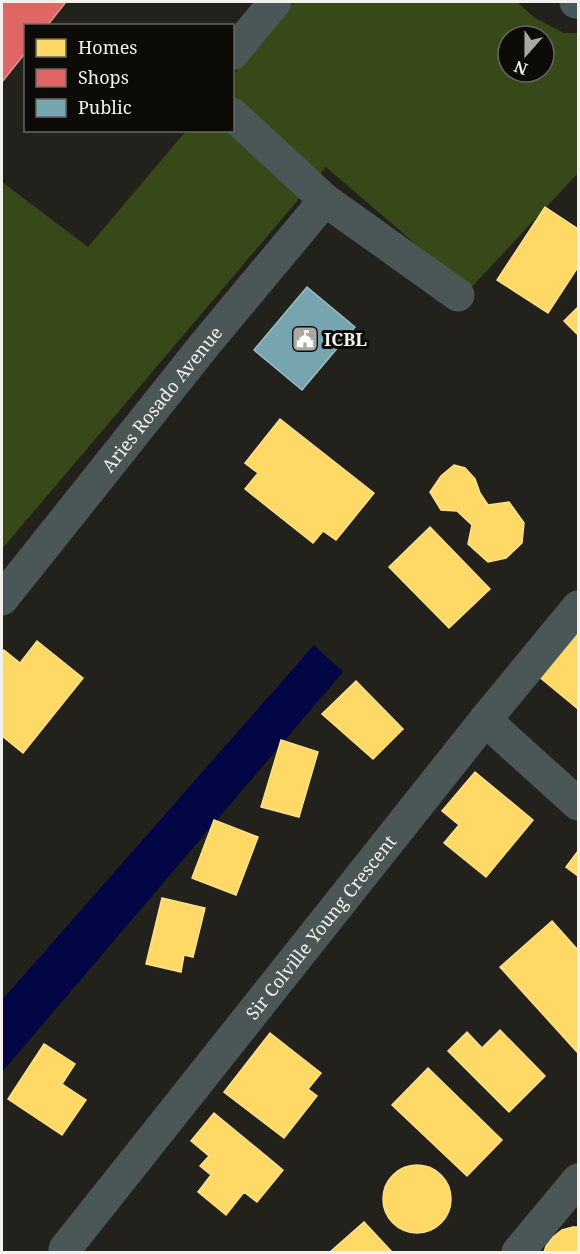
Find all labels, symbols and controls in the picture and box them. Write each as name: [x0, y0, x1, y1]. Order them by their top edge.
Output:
legend: [24, 24, 234, 132]
north arrow: [496, 24, 556, 84]
text: Homes: [78, 35, 137, 59]
text: N: [510, 55, 530, 81]
text: Shops: [78, 65, 129, 89]
text: Public: [78, 95, 132, 119]
street label: Aries Rosado Avenue: [96, 321, 227, 477]
public building icon: ICBL: [290, 324, 320, 354]
place label: ICBL: [324, 327, 367, 351]
street label: Sir Colville Young Crescent: [240, 830, 401, 1024]

